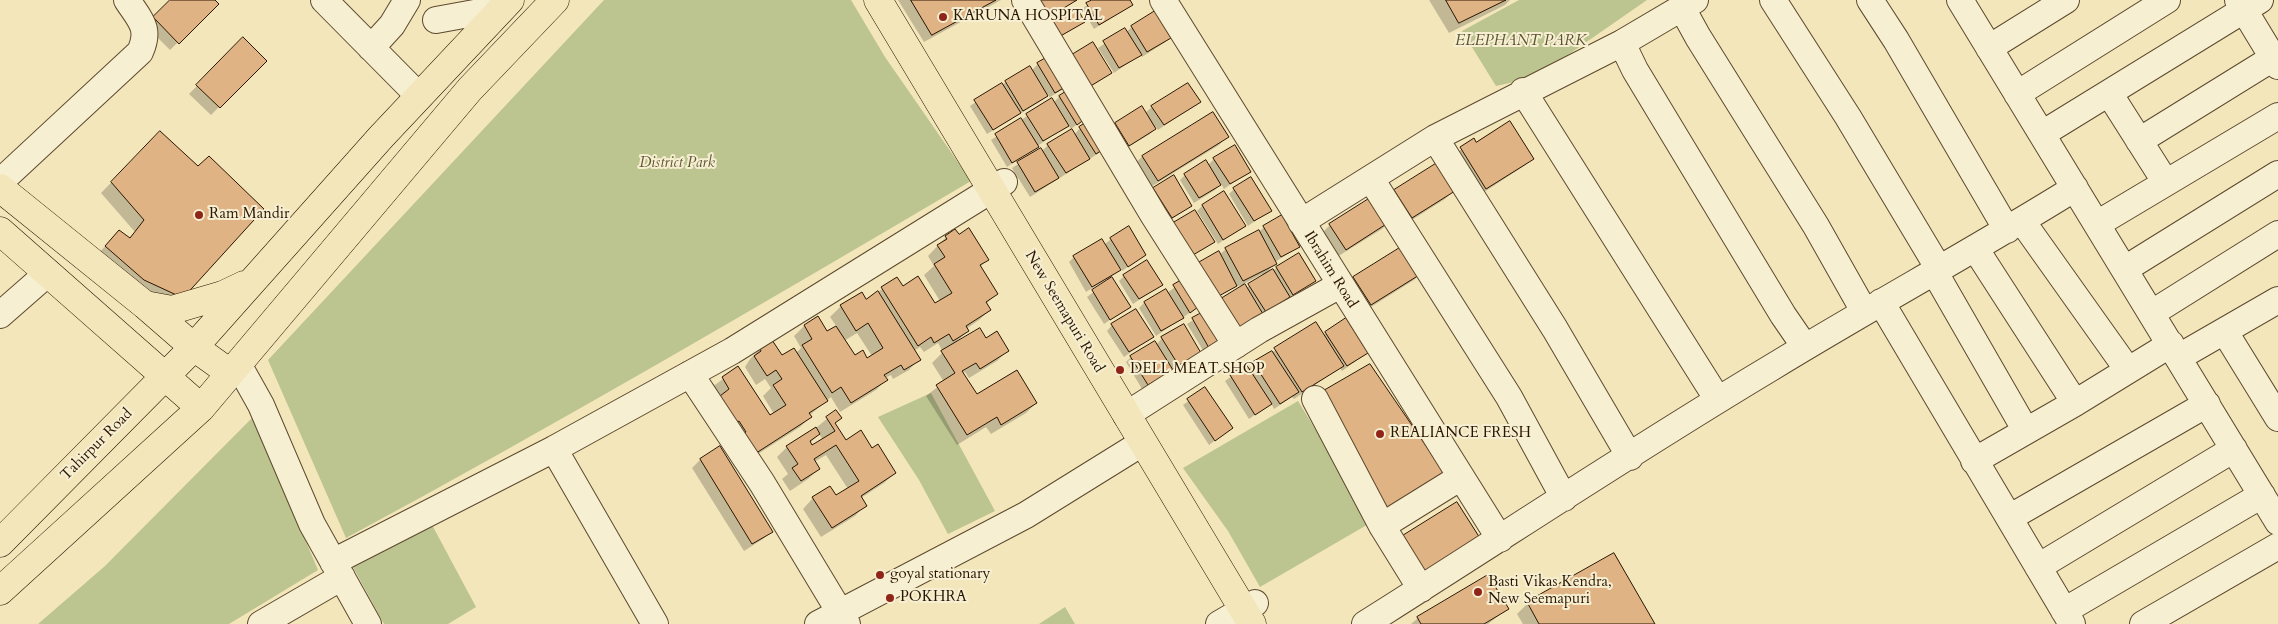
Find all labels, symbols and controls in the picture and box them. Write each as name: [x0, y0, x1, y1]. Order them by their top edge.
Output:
place label: KARUNA HOSPITAL: [953, 8, 1103, 26]
marker: KARUNA HOSPITAL: [937, 11, 949, 23]
park label: ELEPHANT PARK: [1455, 33, 1587, 51]
park label: District Park: [639, 155, 715, 173]
place label: Ram Mandir: [209, 206, 289, 224]
marker: Ram Mandir: [193, 209, 205, 221]
street label: Ibrahim Road: [1299, 228, 1361, 312]
street label: New Seemapuri Road: [1021, 248, 1107, 376]
place label: DELL MEAT SHOP: [1130, 361, 1265, 379]
marker: DELL MEAT SHOP: [1114, 364, 1126, 376]
street label: Tahirpur Road: [57, 405, 137, 485]
place label: REALIANCE FRESH: [1390, 425, 1531, 443]
marker: REALIANCE FRESH: [1374, 428, 1386, 440]
place label: goyal stationary: [890, 566, 990, 584]
marker: goyal stationary: [874, 569, 886, 581]
place label: Basti Vikas Kendra, New Seemapuri: [1488, 574, 1612, 609]
marker: Basti Vikas Kendra, New Seemapuri: [1472, 586, 1484, 598]
place label: POKHRA: [900, 589, 967, 607]
marker: POKHRA: [884, 592, 896, 604]

